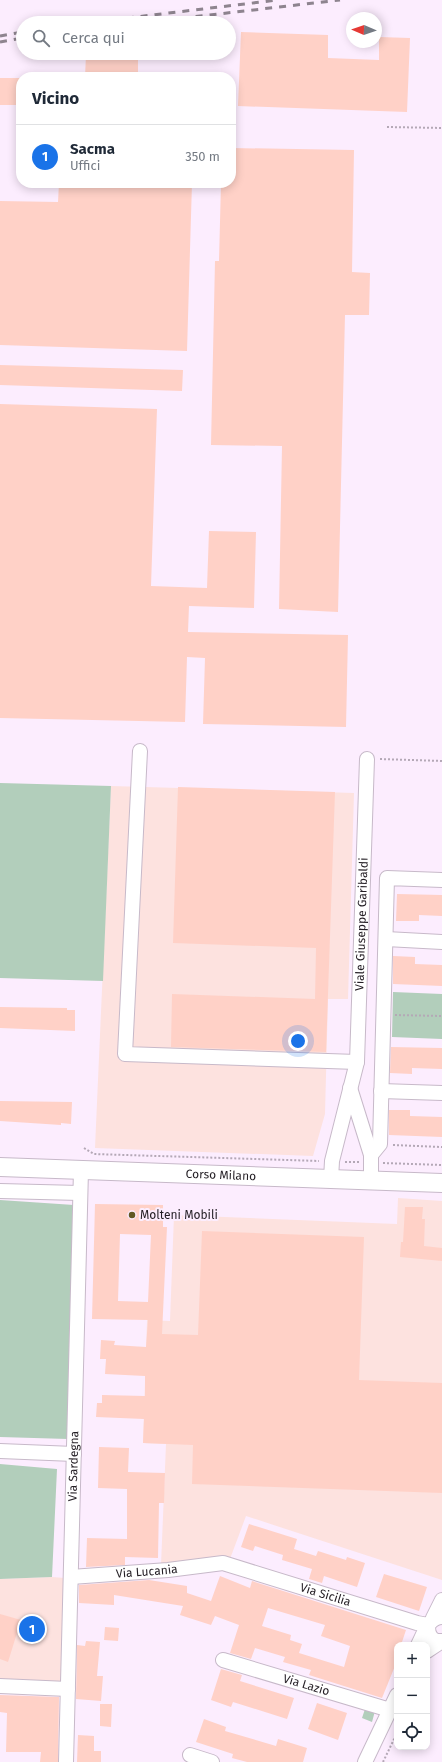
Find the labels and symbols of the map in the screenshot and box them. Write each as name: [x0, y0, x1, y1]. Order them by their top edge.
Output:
north arrow: [346, 12, 382, 48]
street label: Viale Giuseppe Garibaldi: [352, 857, 371, 991]
your location: [288, 1031, 308, 1051]
street label: Corso Milano: [185, 1167, 256, 1183]
place label: Molteni Mobili: [140, 1208, 218, 1222]
marker: Molteni Mobili: [127, 1210, 137, 1220]
street label: Via Sardegna: [66, 1431, 81, 1502]
street label: Via Lucania: [116, 1562, 178, 1581]
street label: Via Sicilia: [298, 1580, 353, 1609]
pin: 1: [19, 1614, 45, 1644]
street label: Via Lazio: [281, 1671, 331, 1699]

